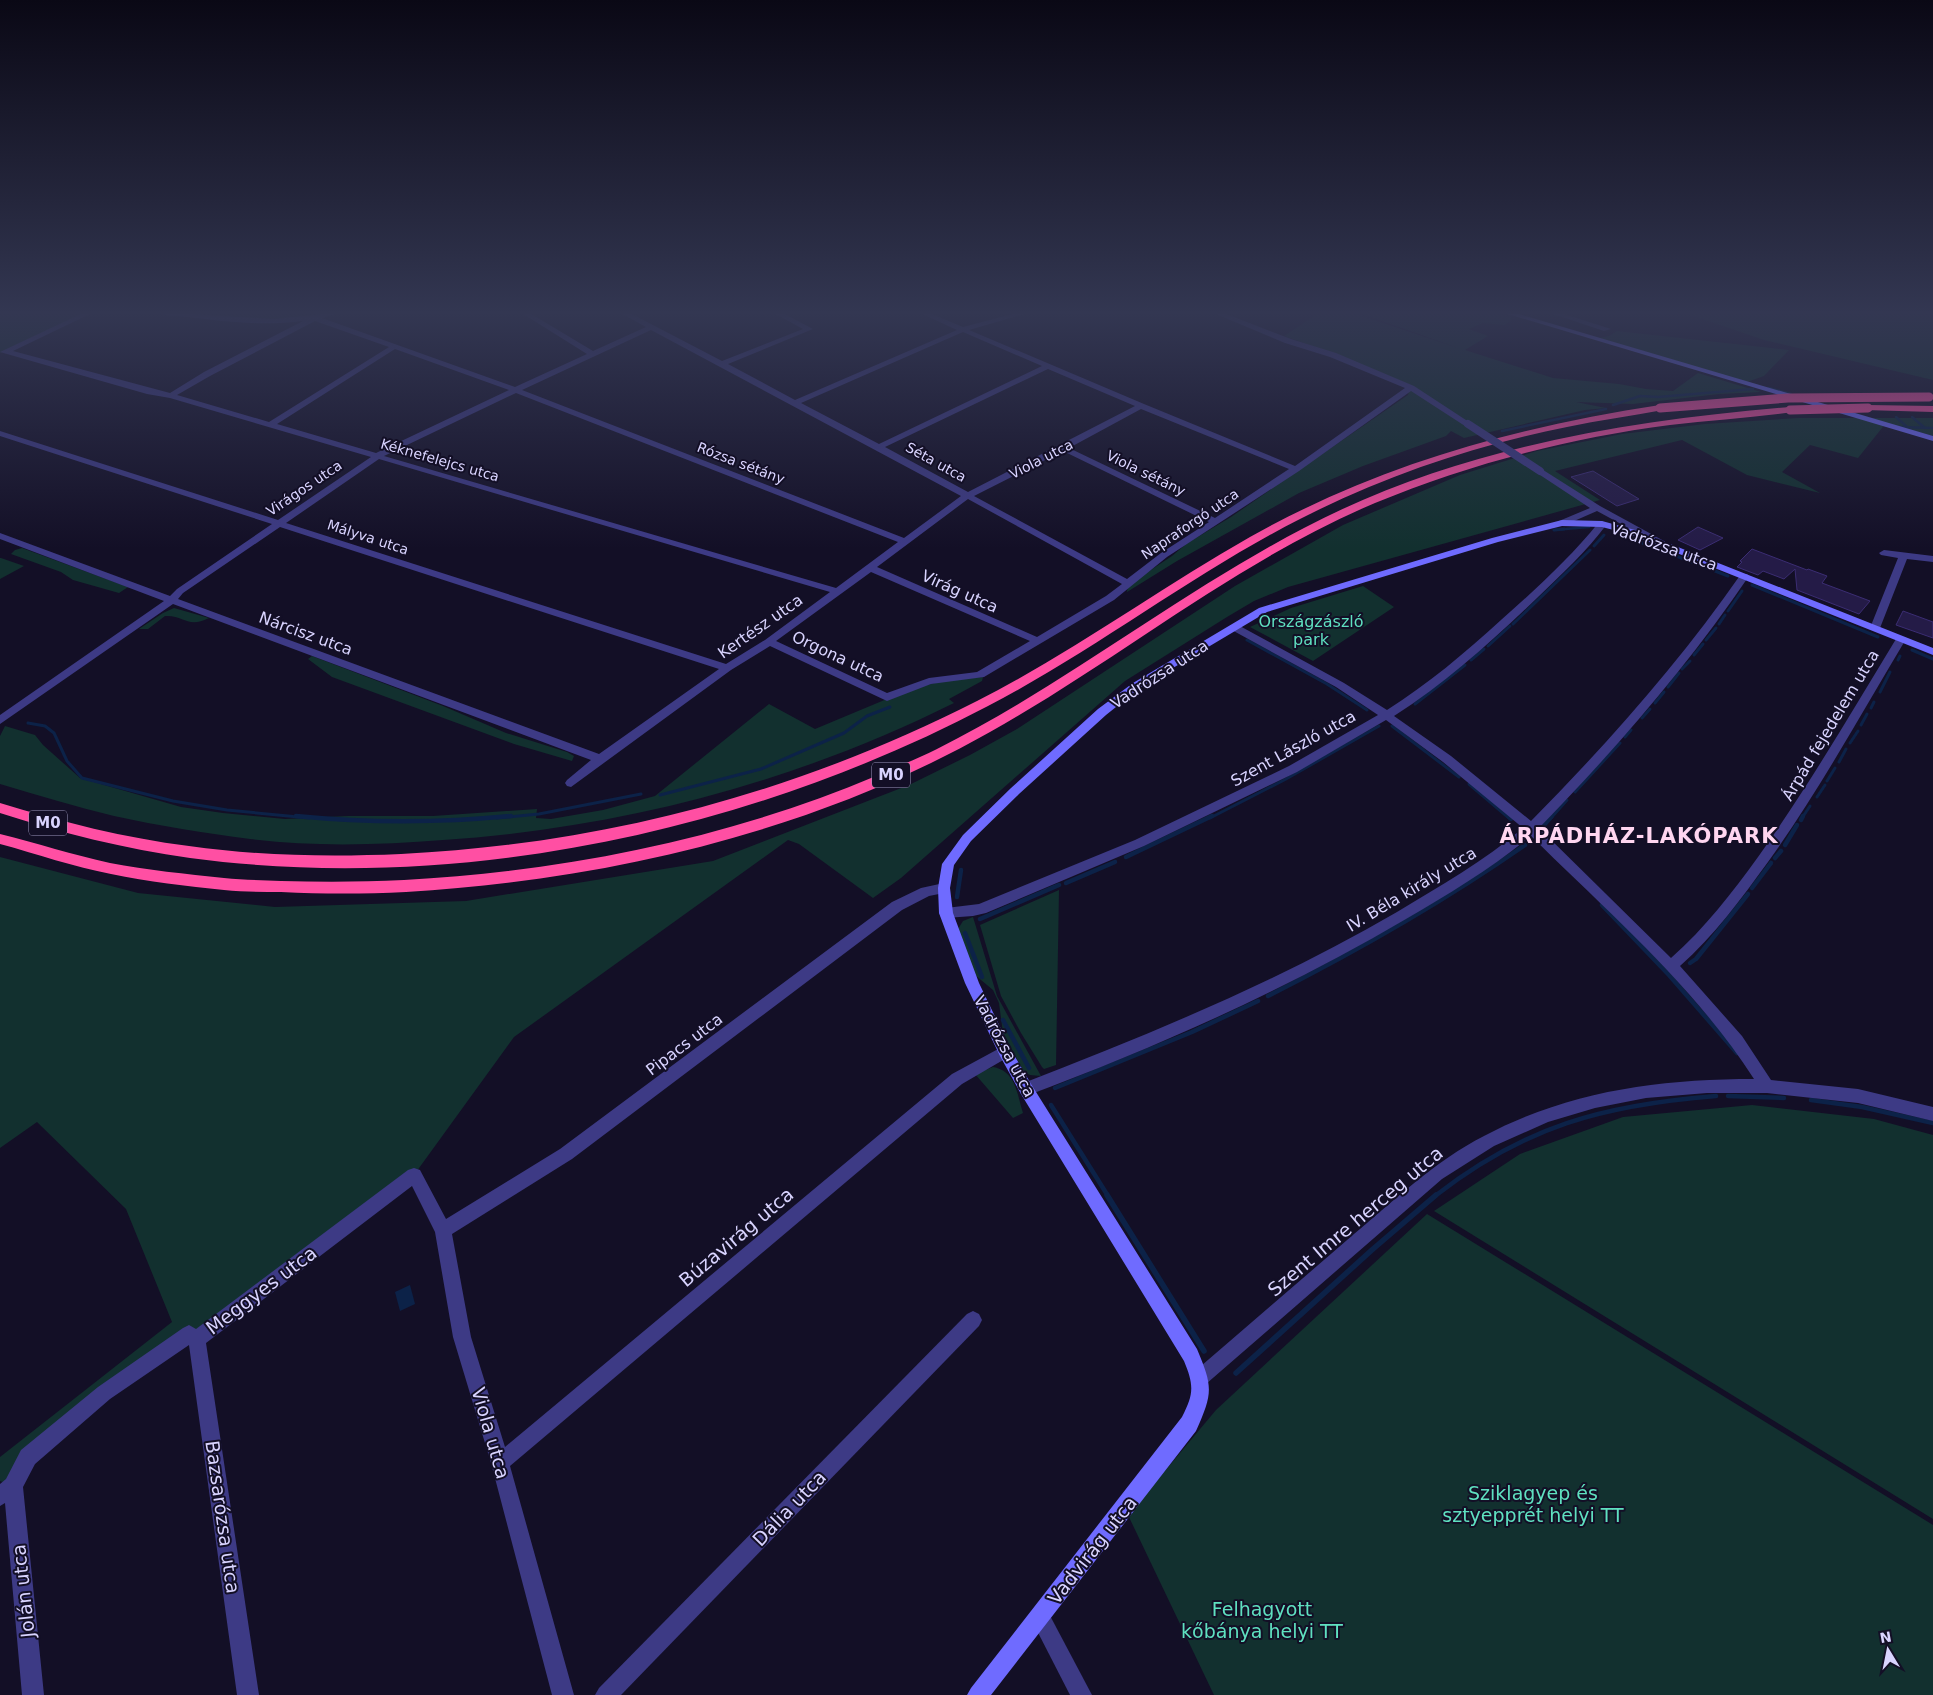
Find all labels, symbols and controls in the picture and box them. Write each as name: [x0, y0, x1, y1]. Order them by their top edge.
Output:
street label: Kéknefelejcs utca: [379, 435, 501, 485]
street label: Viola utca: [1006, 436, 1076, 482]
street label: Rózsa sétány: [695, 439, 787, 487]
street label: Séta utca: [903, 439, 969, 485]
street label: Viola sétány: [1104, 447, 1188, 499]
street label: Virágos utca: [263, 457, 345, 519]
street label: Napraforgó utca: [1138, 486, 1242, 562]
street label: Mályva utca: [325, 516, 411, 558]
street label: Vadrózsa utca: [1608, 518, 1720, 575]
street label: Virág utca: [919, 566, 1001, 617]
street label: Kertész utca: [714, 590, 806, 663]
street label: Nárcisz utca: [256, 608, 355, 659]
park label: Országzászló park: [1258, 612, 1364, 649]
street label: Orgona utca: [789, 627, 887, 686]
street label: Vadrózsa utca: [1107, 636, 1212, 713]
street label: Árpád fejedelem utca: [1778, 646, 1883, 804]
street label: Szent László utca: [1228, 706, 1359, 791]
road number: M0: [872, 762, 910, 788]
road number: M0: [29, 810, 67, 836]
district label: ÁRPÁDHÁZ-LAKÓPARK: [1500, 823, 1778, 848]
street label: IV. Béla király utca: [1343, 843, 1480, 936]
street label: Vadrózsa utca: [970, 992, 1039, 1100]
street label: Pipacs utca: [642, 1009, 726, 1079]
street label: Szent Imre herceg utca: [1263, 1141, 1447, 1301]
street label: Búzavirág utca: [674, 1183, 798, 1291]
street label: Meggyes utca: [201, 1241, 321, 1339]
street label: Viola utca: [467, 1385, 515, 1481]
street label: Bazsarózsa utca: [201, 1439, 245, 1595]
street label: Dália utca: [748, 1466, 830, 1550]
park label: Sziklagyep és sztyepprét helyi TT: [1442, 1482, 1624, 1526]
street label: Vadvirág utca: [1043, 1492, 1141, 1608]
street label: Jolán utca: [7, 1543, 39, 1640]
park label: Felhagyott kőbánya helyi TT: [1181, 1598, 1343, 1642]
north arrow: [1863, 1625, 1913, 1675]
text: N: [1879, 1628, 1893, 1646]

